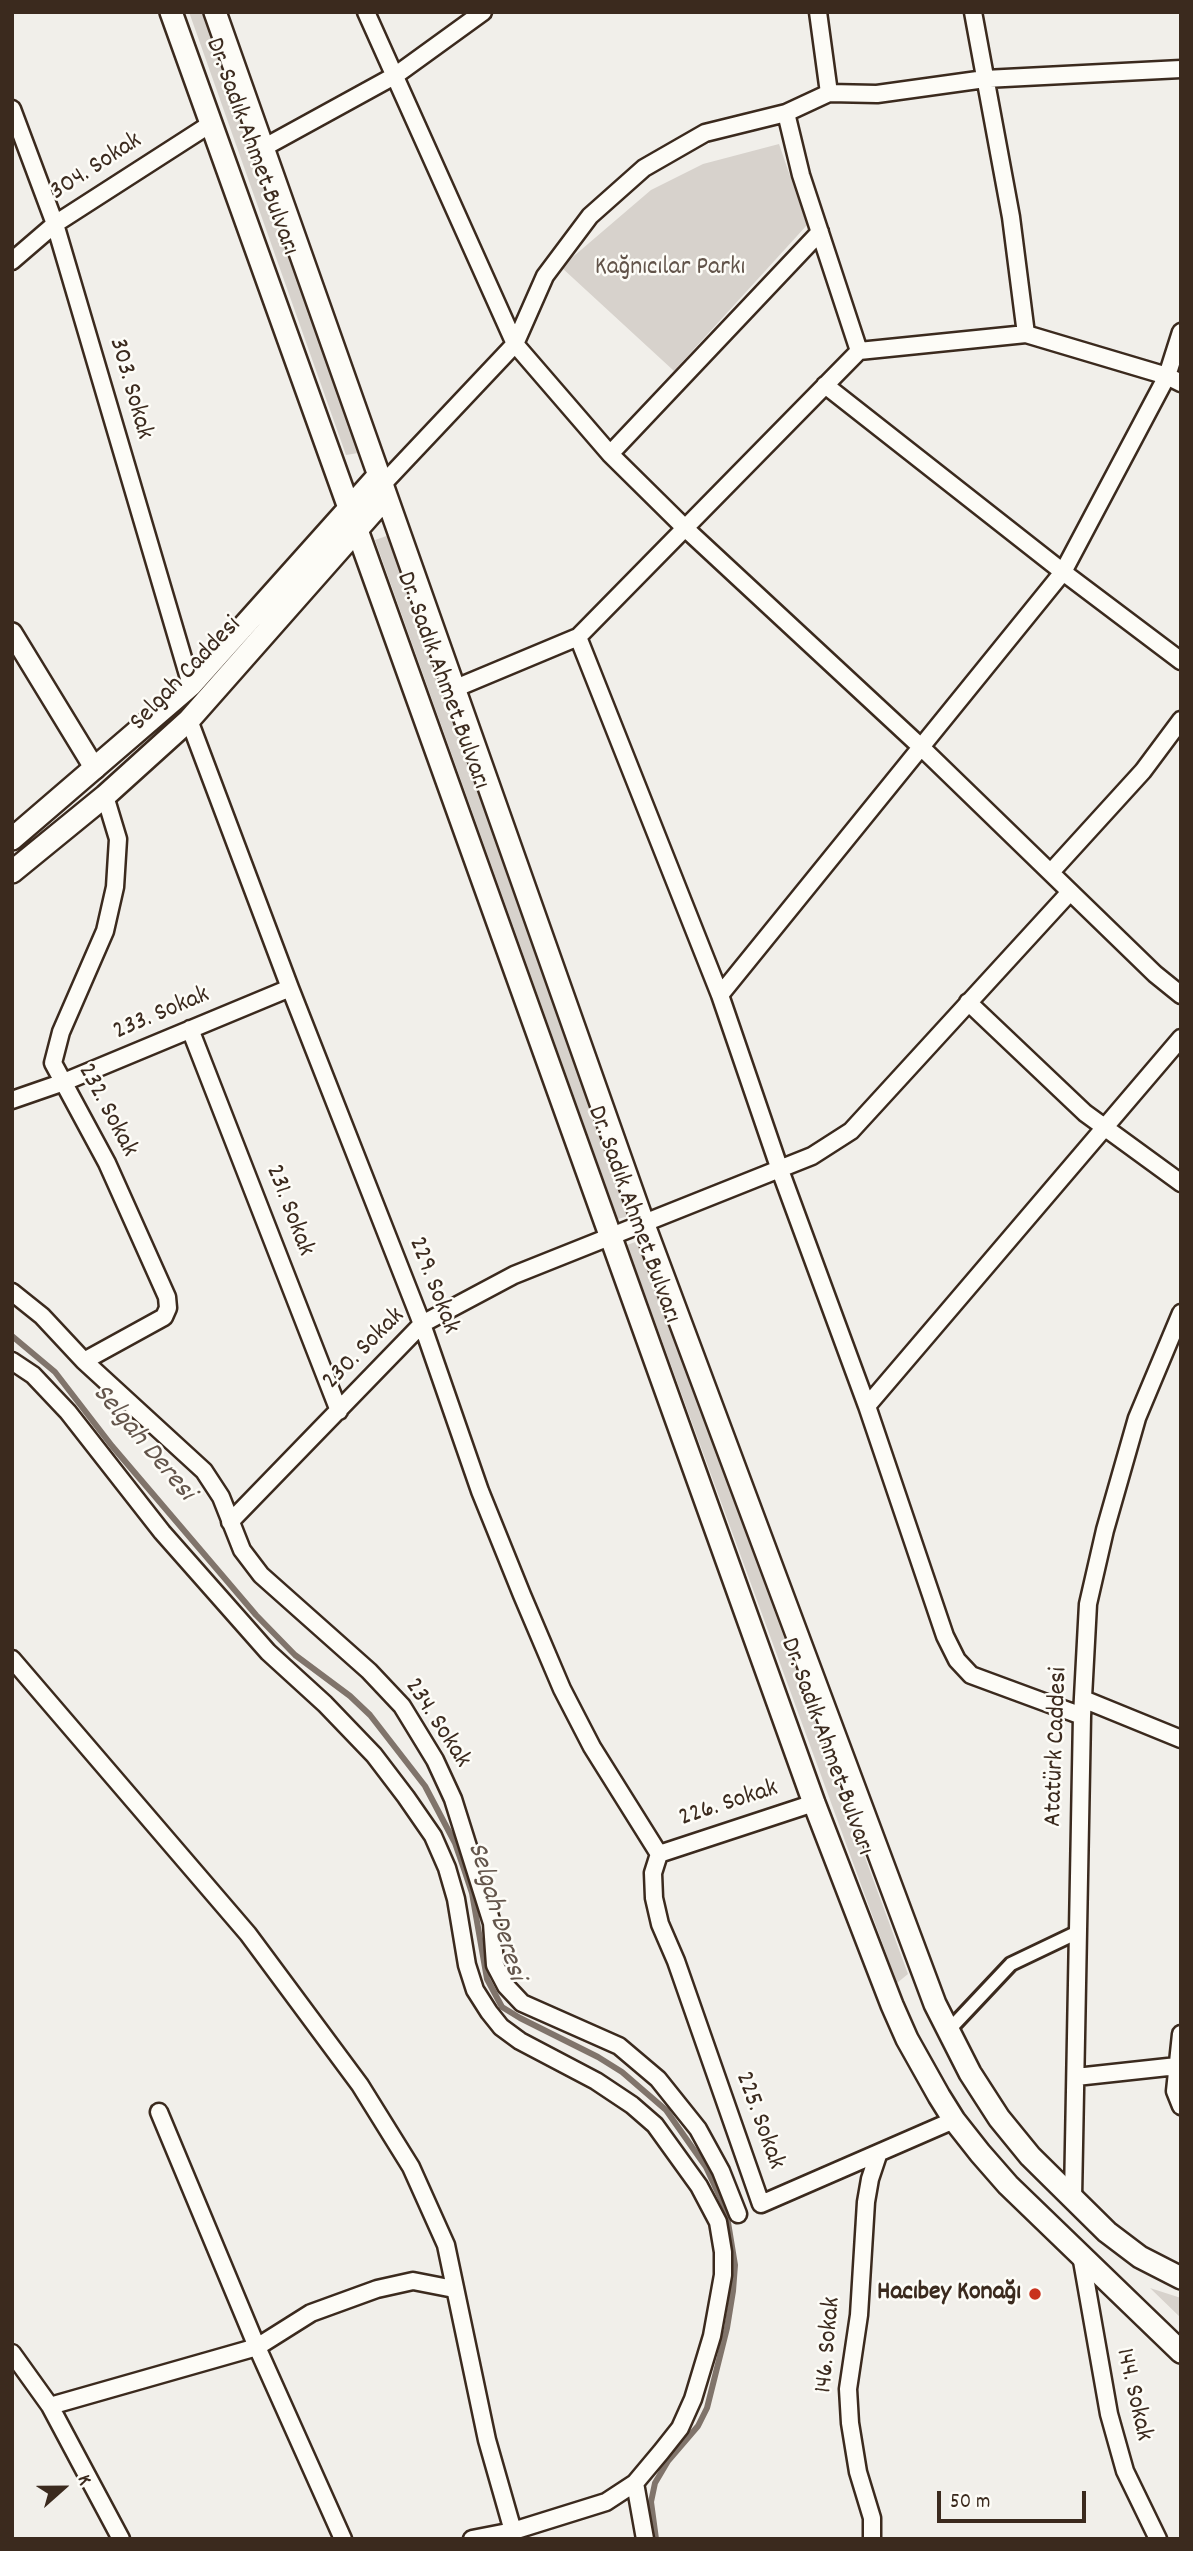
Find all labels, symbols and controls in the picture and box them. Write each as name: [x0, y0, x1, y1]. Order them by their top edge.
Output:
street label: Dr. Sadık Ahmet Bulvarı: [196, 34, 304, 260]
street label: 304. Sokak: [45, 127, 149, 209]
park label: Kağnıcılar Parkı: [595, 253, 745, 285]
street label: 303. Sokak: [100, 335, 158, 443]
street label: Dr. Sadık Ahmet Bulvarı: [387, 568, 495, 794]
street label: Selgah Caddesi: [125, 611, 249, 739]
street label: 233. Sokak: [109, 981, 215, 1049]
street label: 232. Sokak: [68, 1059, 144, 1163]
street label: Dr. Sadık Ahmet Bulvarı: [578, 1102, 686, 1328]
street label: 231. Sokak: [256, 1161, 320, 1261]
street label: 229. Sokak: [399, 1233, 465, 1339]
street label: 230. Sokak: [317, 1302, 413, 1398]
water label: Selgah Deresi: [83, 1379, 201, 1509]
street label: Dr. Sadık Ahmet Bulvarı: [771, 1634, 879, 1860]
street label: Atatürk Caddesi: [1040, 1667, 1076, 1827]
street label: 234. Sokak: [396, 1673, 476, 1775]
street label: 226. Sokak: [676, 1774, 782, 1836]
water label: Selgah Deresi: [457, 1839, 531, 1985]
street label: 225. Sokak: [726, 2068, 790, 2174]
place label: Hacıbey Konağı: [877, 2278, 1021, 2310]
marker: Hacıbey Konağı: [1027, 2286, 1043, 2302]
street label: 146. Sokak: [810, 2296, 850, 2394]
street label: 144. Sokak: [1106, 2346, 1158, 2444]
north arrow: [28, 2453, 98, 2523]
text: K: [69, 2471, 97, 2489]
scale bar: [941, 2478, 1090, 2522]
text: 50 m: [950, 2488, 990, 2518]

